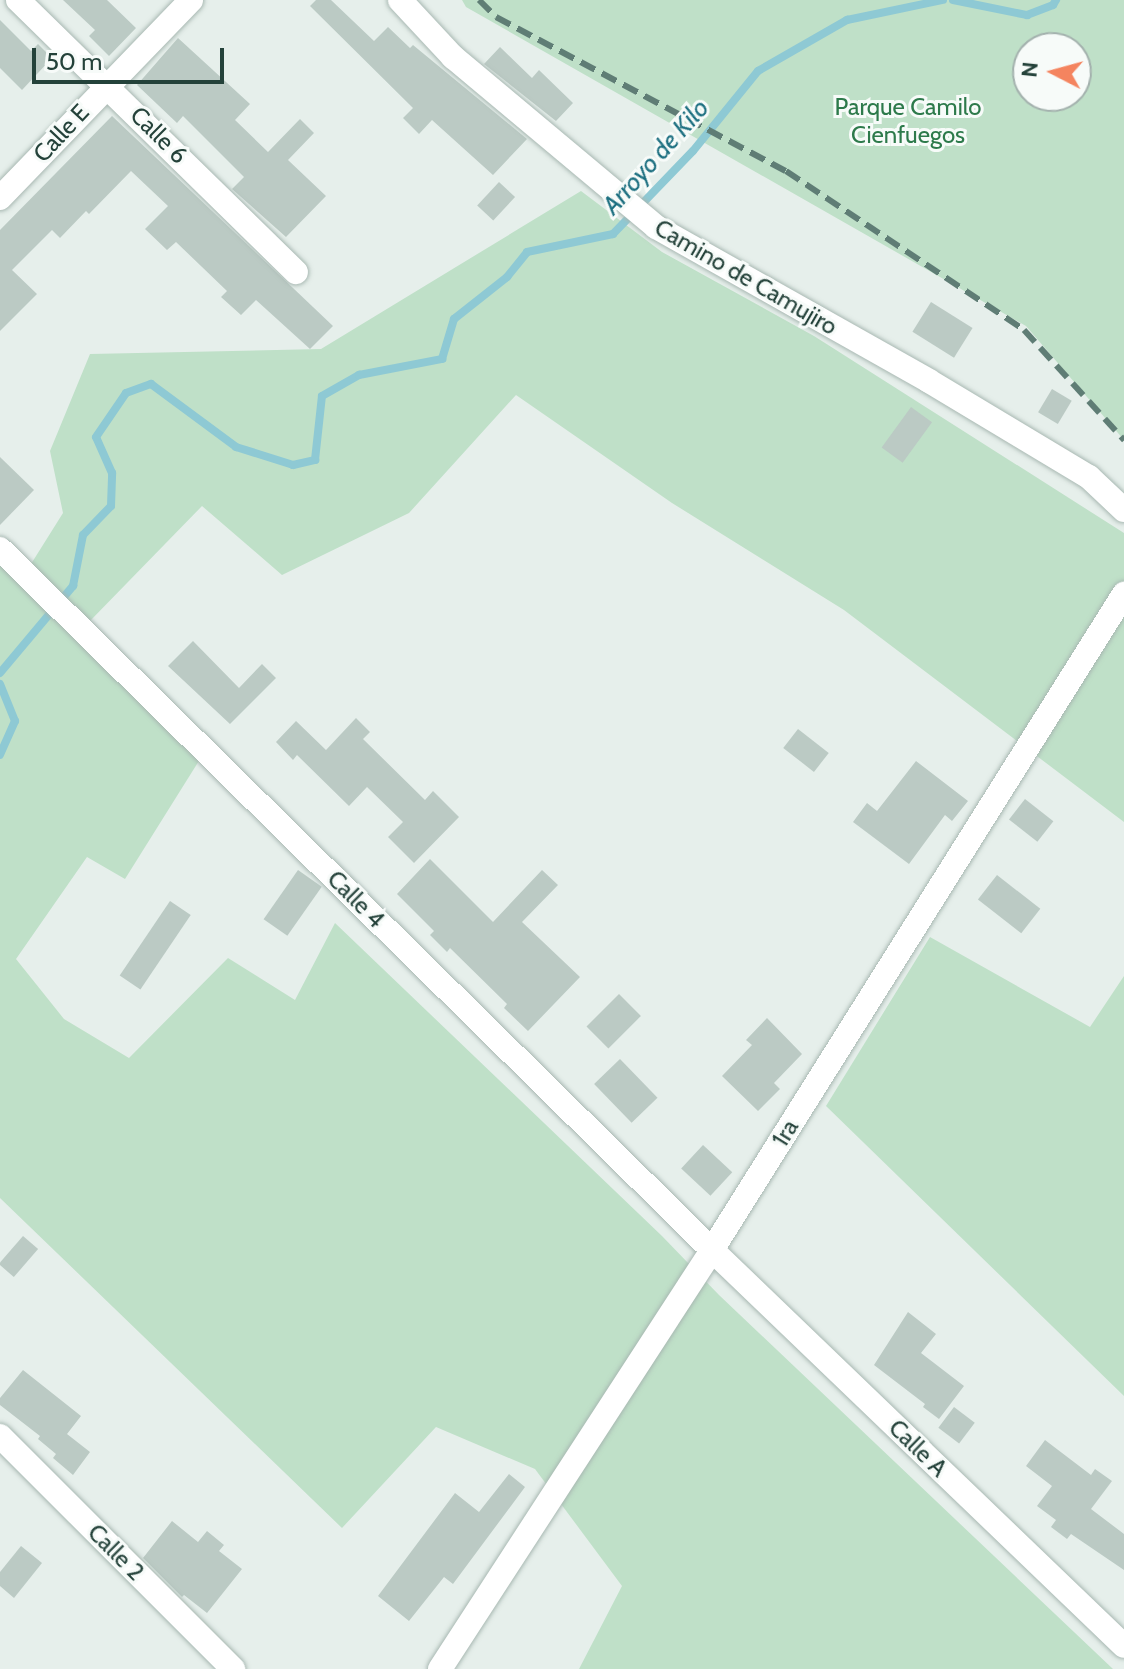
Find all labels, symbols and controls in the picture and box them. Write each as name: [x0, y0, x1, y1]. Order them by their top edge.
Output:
scale bar: [36, 32, 228, 82]
north arrow: [1012, 32, 1092, 112]
text: 50 m: [46, 47, 102, 76]
text: N: [1015, 60, 1044, 79]
water label: Arroyo de Kilo: [596, 93, 716, 221]
park label: Parque Camilo Cienfuegos: [835, 93, 981, 149]
street label: Calle E: [27, 98, 95, 168]
street label: Calle 6: [124, 100, 194, 170]
street label: Camino de Camujiro: [650, 213, 842, 341]
street label: Calle 4: [321, 864, 391, 934]
street label: 1ra: [766, 1114, 804, 1152]
street label: Calle A: [883, 1413, 953, 1483]
street label: Calle 2: [82, 1518, 150, 1586]

